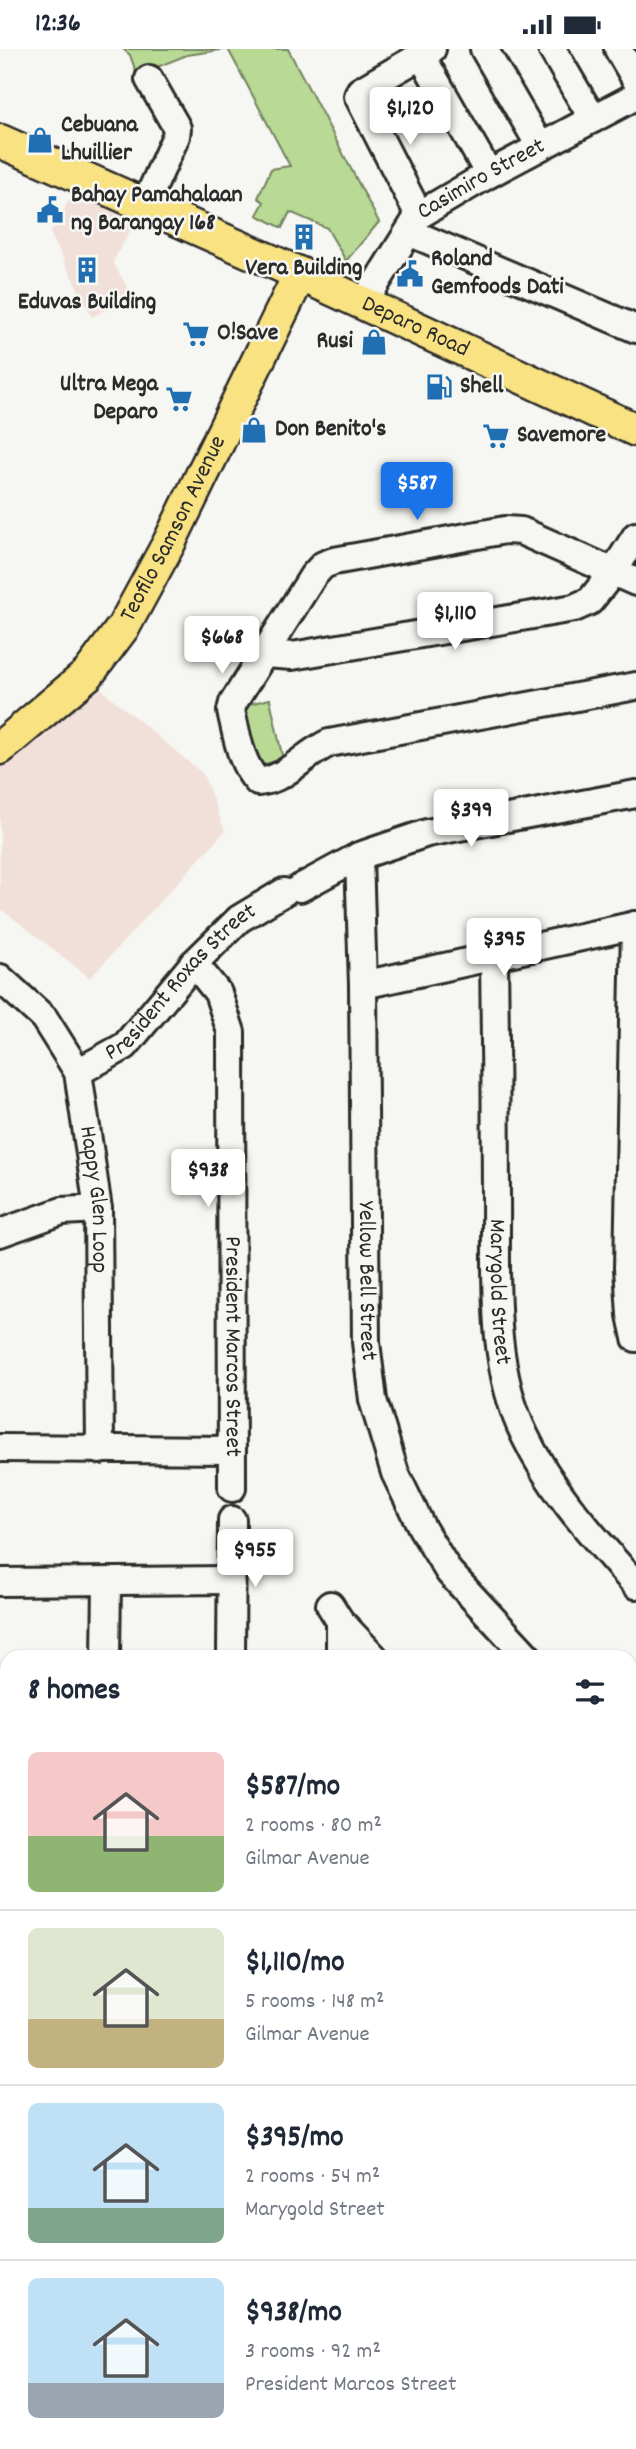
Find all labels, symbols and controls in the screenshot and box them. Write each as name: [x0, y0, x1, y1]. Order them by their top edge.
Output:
text: 12:36: [35, 6, 81, 43]
pin: $1,120: [353, 87, 467, 147]
text: $1,120: [386, 93, 434, 126]
place label: Cebuana Lhuillier: [61, 109, 138, 171]
shop icon: Cebuana Lhuillier: [25, 125, 55, 155]
street label: Casimiro Street: [411, 130, 552, 229]
place label: Bahay Pamahalaan ng Barangay 168: [71, 179, 243, 241]
public building icon: Bahay Pamahalaan ng Barangay 168: [35, 195, 65, 225]
building icon: Vera Building: [289, 222, 319, 252]
place label: Roland Gemfoods Dati: [431, 243, 564, 305]
place label: Vera Building: [246, 252, 362, 286]
building icon: Eduvas Building: [72, 255, 102, 285]
public building icon: Roland Gemfoods Dati: [395, 259, 425, 289]
place label: Eduvas Building: [18, 286, 156, 320]
street label: Deparo Road: [356, 288, 474, 367]
place label: O!Save: [217, 317, 279, 351]
supermarket icon: O!Save: [181, 319, 211, 349]
place label: Rusi: [316, 325, 354, 359]
shop icon: Rusi: [359, 327, 389, 357]
place label: Ultra Mega Deparo: [60, 368, 159, 430]
place label: Shell: [460, 370, 504, 404]
fuel station icon: Shell: [424, 372, 454, 402]
supermarket icon: Ultra Mega Deparo: [164, 384, 194, 414]
place label: Don Benito's: [275, 413, 386, 447]
shop icon: Don Benito's: [239, 415, 269, 445]
place label: Savemore: [517, 419, 606, 453]
supermarket icon: Savemore: [481, 421, 511, 451]
street label: Teofilo Samson Avenue: [112, 430, 236, 629]
pin: $587: [376, 463, 458, 522]
text: $587: [397, 468, 437, 501]
pin: $1,110: [398, 593, 512, 652]
text: $1,110: [433, 598, 477, 631]
pin: $668: [181, 617, 263, 676]
text: $668: [200, 622, 244, 655]
pin: $399: [430, 789, 512, 849]
text: $399: [450, 795, 492, 828]
street label: President Roxas Street: [99, 895, 263, 1071]
pin: $395: [463, 919, 545, 978]
text: $395: [482, 924, 526, 957]
street label: Happy Glen Loop: [69, 1124, 116, 1274]
pin: $938: [167, 1149, 249, 1209]
text: $938: [187, 1155, 229, 1188]
street label: Yellow Bell Street: [348, 1201, 385, 1363]
street label: Marygold Street: [479, 1219, 519, 1368]
street label: President Marcos Street: [214, 1236, 249, 1457]
pin: $955: [214, 1529, 296, 1589]
text: $955: [233, 1535, 277, 1568]
text: 8 homes: [28, 1671, 120, 1714]
icon: filters: [571, 1673, 609, 1711]
text: $587/mo: [245, 1767, 340, 1810]
icon: home: [84, 1780, 168, 1864]
text: 2 rooms · 80 m²: [245, 1810, 382, 1843]
text: Gilmar Avenue: [245, 1843, 370, 1876]
text: $1,110/mo: [245, 1943, 344, 1986]
icon: home: [84, 1956, 168, 2040]
text: 5 rooms · 148 m²: [245, 1986, 384, 2019]
text: Gilmar Avenue: [245, 2019, 370, 2052]
text: $395/mo: [245, 2118, 344, 2161]
icon: home: [84, 2131, 168, 2215]
text: 2 rooms · 54 m²: [245, 2161, 380, 2194]
text: Marygold Street: [245, 2194, 385, 2227]
text: $938/mo: [245, 2293, 342, 2336]
icon: home: [84, 2306, 168, 2390]
text: 3 rooms · 92 m²: [245, 2336, 381, 2369]
text: President Marcos Street: [245, 2369, 456, 2402]

